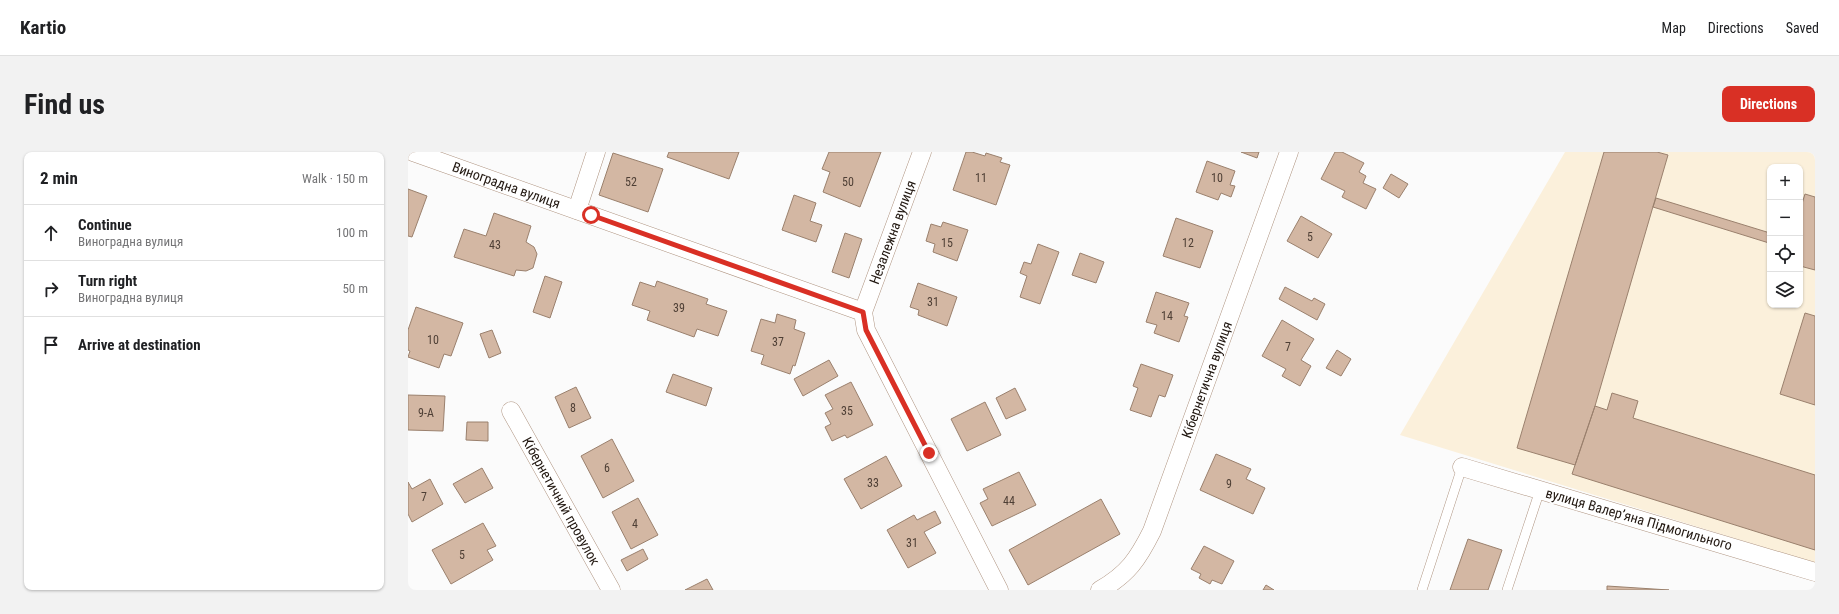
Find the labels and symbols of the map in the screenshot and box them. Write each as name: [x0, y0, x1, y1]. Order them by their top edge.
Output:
street label: Виноградна вулиця: [450, 159, 562, 212]
house number: 11: [975, 171, 987, 185]
house number: 10: [1211, 171, 1223, 185]
house number: 52: [625, 175, 637, 189]
house number: 50: [842, 175, 854, 189]
street label: Незалежна вулиця: [866, 178, 919, 286]
route start: [582, 206, 600, 224]
house number: 5: [1307, 230, 1313, 244]
house number: 15: [941, 236, 953, 250]
house number: 12: [1182, 236, 1194, 250]
house number: 43: [489, 238, 501, 252]
house number: 31: [927, 295, 939, 309]
house number: 39: [673, 301, 685, 315]
house number: 14: [1161, 309, 1173, 323]
street label: Кібернетична вулиця: [1178, 319, 1235, 440]
house number: 10: [427, 333, 439, 347]
house number: 37: [772, 335, 784, 349]
house number: 7: [1285, 340, 1291, 354]
house number: 8: [570, 401, 576, 415]
house number: 35: [841, 404, 853, 418]
house number: 9-А: [418, 406, 434, 420]
street label: Кібернетичний провулок: [519, 434, 603, 568]
route end: [920, 444, 938, 462]
house number: 6: [604, 461, 610, 475]
house number: 33: [867, 476, 879, 490]
house number: 9: [1226, 477, 1232, 491]
street label: вулиця Валерʼяна Підмогильного: [1544, 485, 1734, 553]
house number: 7: [421, 490, 427, 504]
house number: 44: [1003, 494, 1015, 508]
house number: 4: [632, 517, 638, 531]
house number: 31: [906, 536, 918, 550]
house number: 5: [459, 548, 465, 562]

